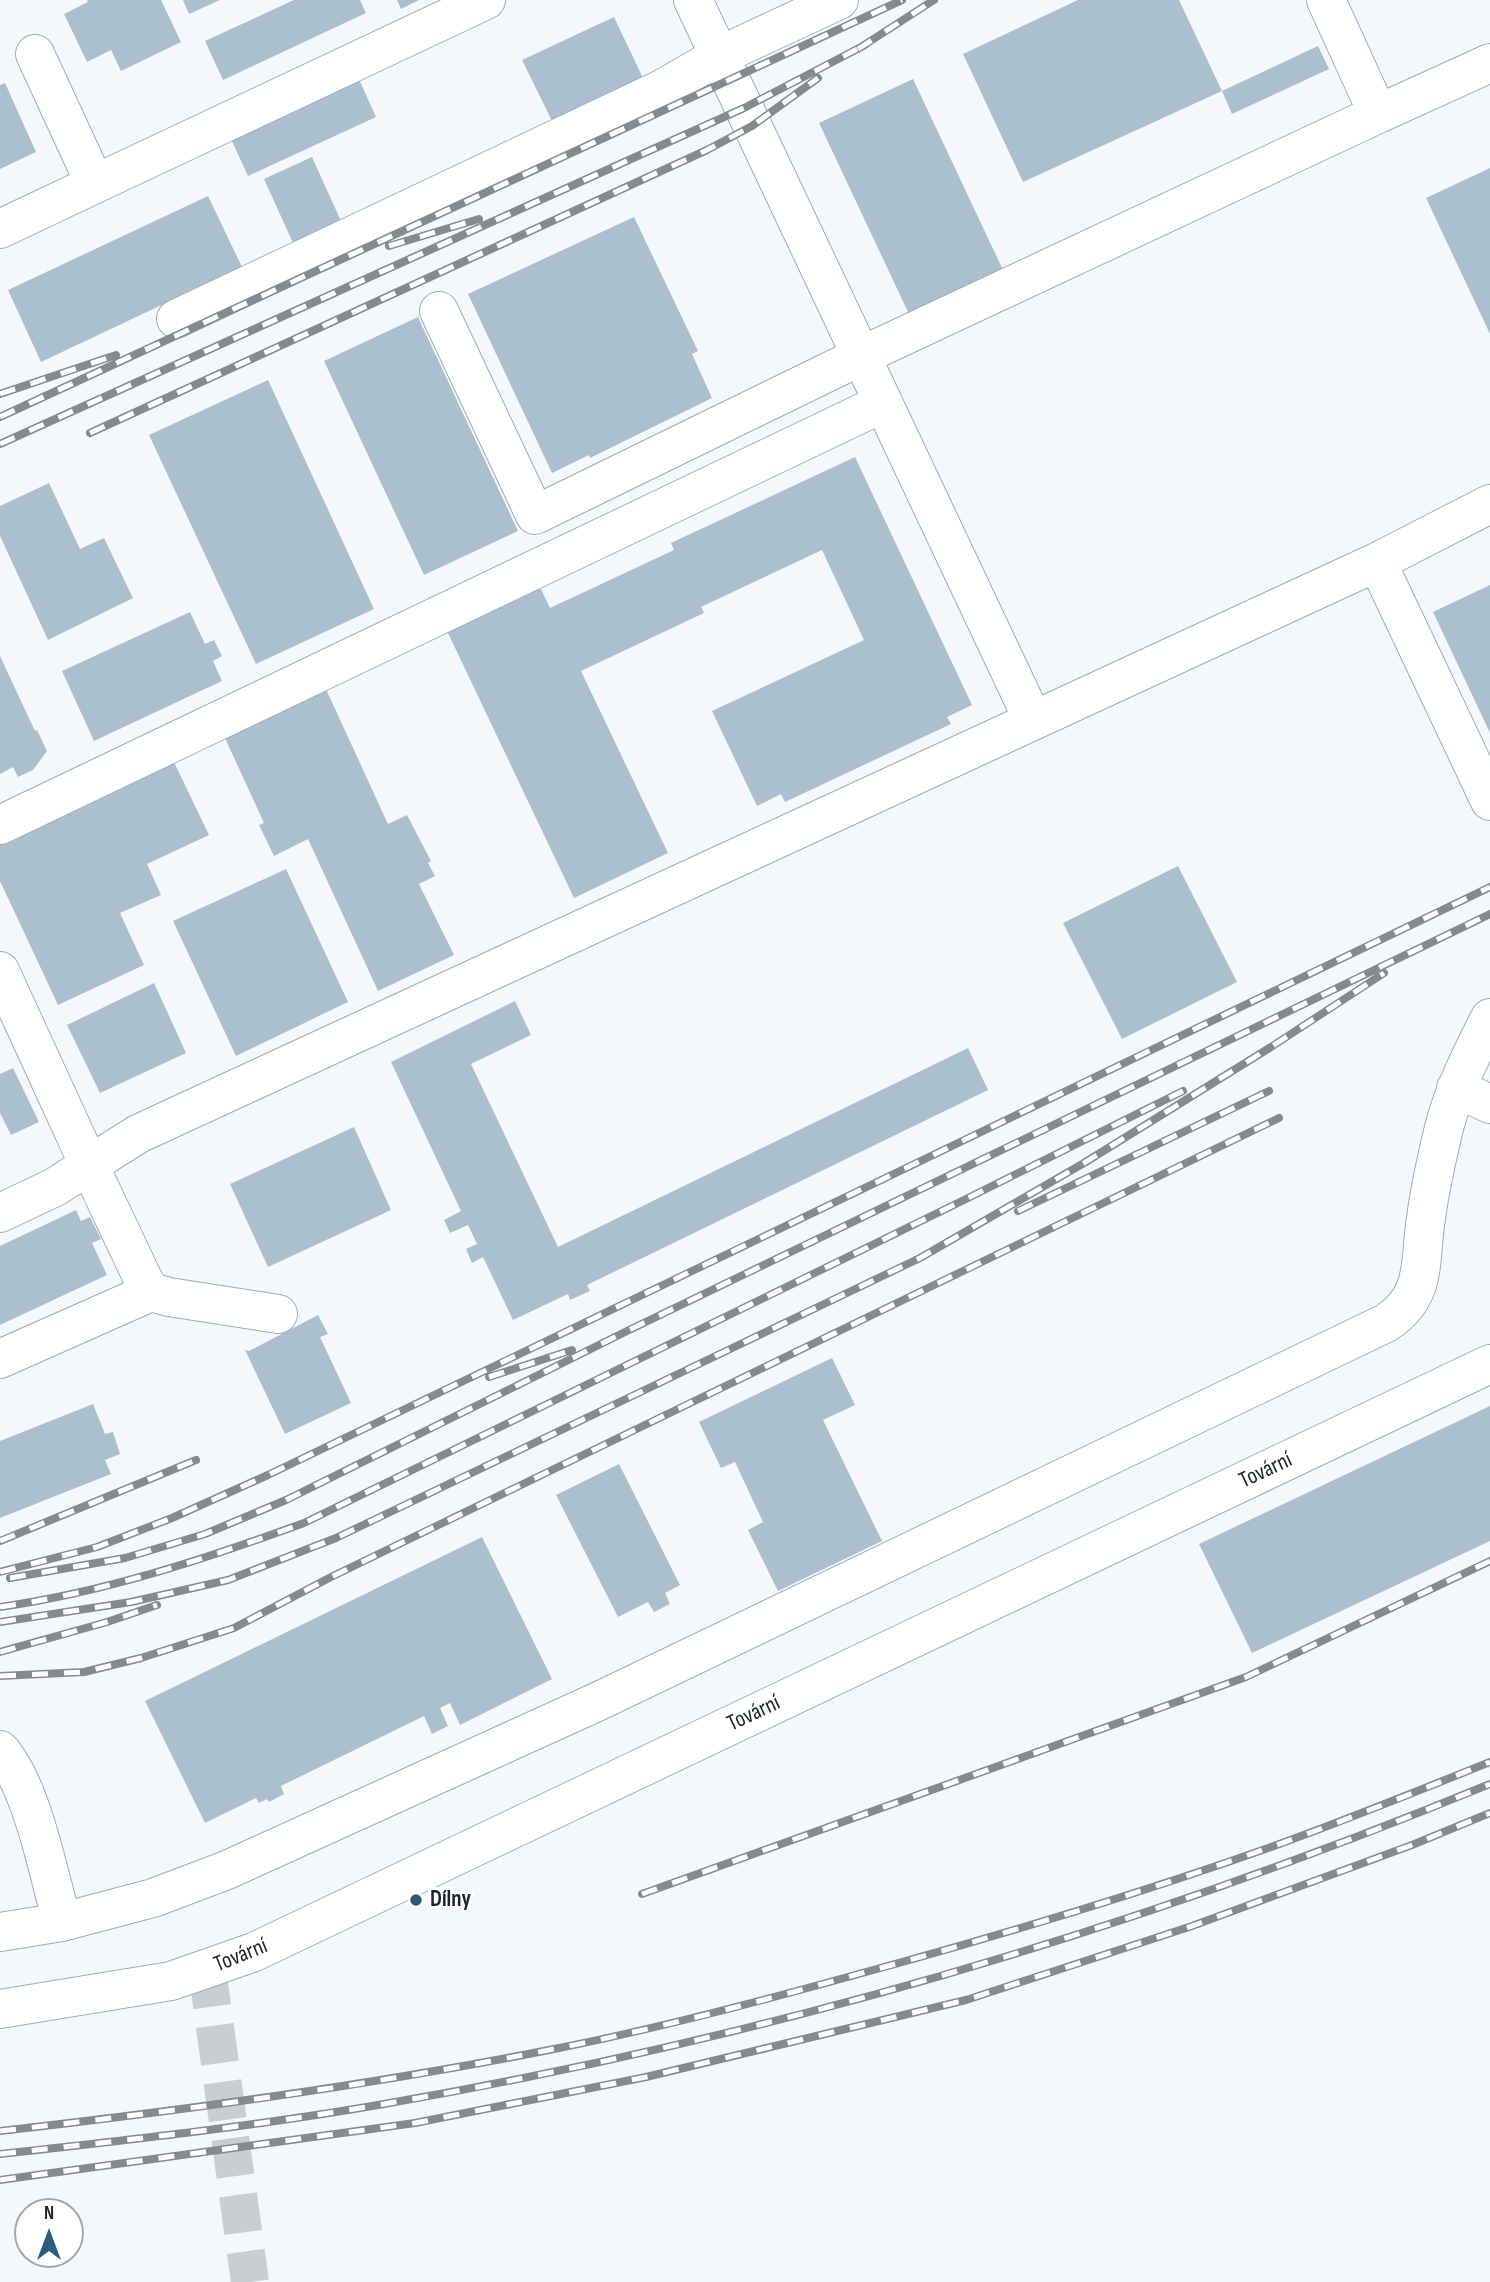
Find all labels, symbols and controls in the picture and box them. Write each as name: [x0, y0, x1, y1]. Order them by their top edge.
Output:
street label: Tovární: [1235, 1447, 1297, 1495]
street label: Tovární: [723, 1690, 785, 1738]
place label: Dílny: [430, 1886, 471, 1914]
marker: Dílny: [408, 1892, 424, 1908]
street label: Tovární: [210, 1933, 272, 1979]
north arrow: [14, 2198, 84, 2268]
text: N: [44, 2202, 54, 2225]

